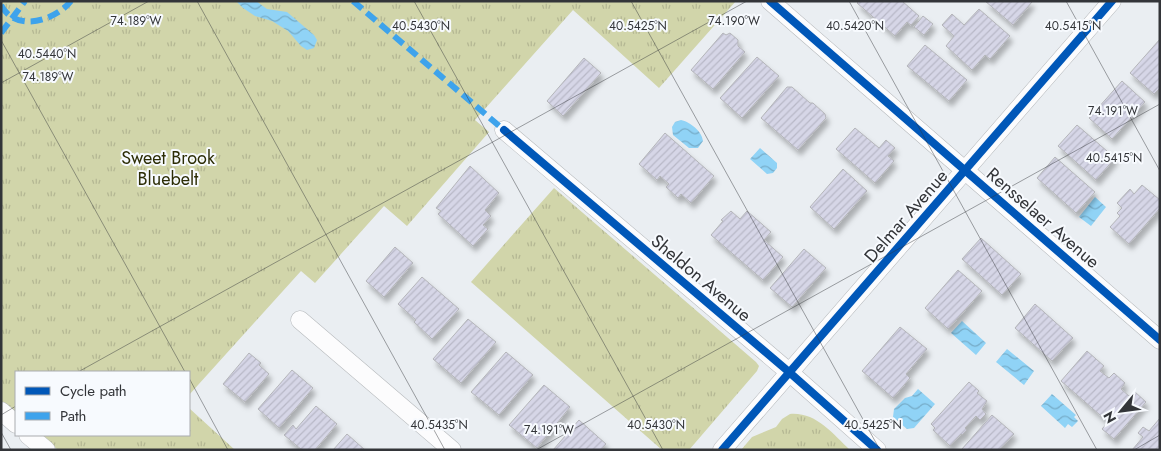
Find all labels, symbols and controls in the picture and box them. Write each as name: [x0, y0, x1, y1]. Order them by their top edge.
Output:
text: 74.189°W: [111, 12, 162, 30]
text: 74.190°W: [708, 12, 760, 30]
text: 40.5430°N: [392, 17, 450, 35]
text: 40.5425°N: [609, 17, 667, 35]
text: 40.5420°N: [826, 17, 884, 35]
text: 40.5415°N: [1045, 17, 1101, 35]
text: 40.5440°N: [18, 45, 76, 63]
text: 74.189°W: [23, 68, 74, 86]
text: 74.191°W: [1088, 102, 1138, 120]
park label: Sweet Brook Bluebelt: [121, 145, 215, 192]
text: 40.5415°N: [1086, 149, 1142, 167]
street label: Rensselaer Avenue: [981, 162, 1105, 274]
street label: Delmar Avenue: [858, 164, 954, 268]
street label: Sheldon Avenue: [645, 228, 757, 328]
legend: [15, 371, 190, 436]
text: Cycle path: [60, 380, 127, 402]
north arrow: [1096, 386, 1146, 436]
text: Path: [60, 405, 86, 427]
text: N: [1098, 408, 1121, 427]
text: 40.5435°N: [410, 416, 468, 434]
text: 40.5430°N: [627, 416, 685, 434]
text: 40.5425°N: [844, 416, 902, 434]
text: 74.191°W: [524, 421, 574, 439]

